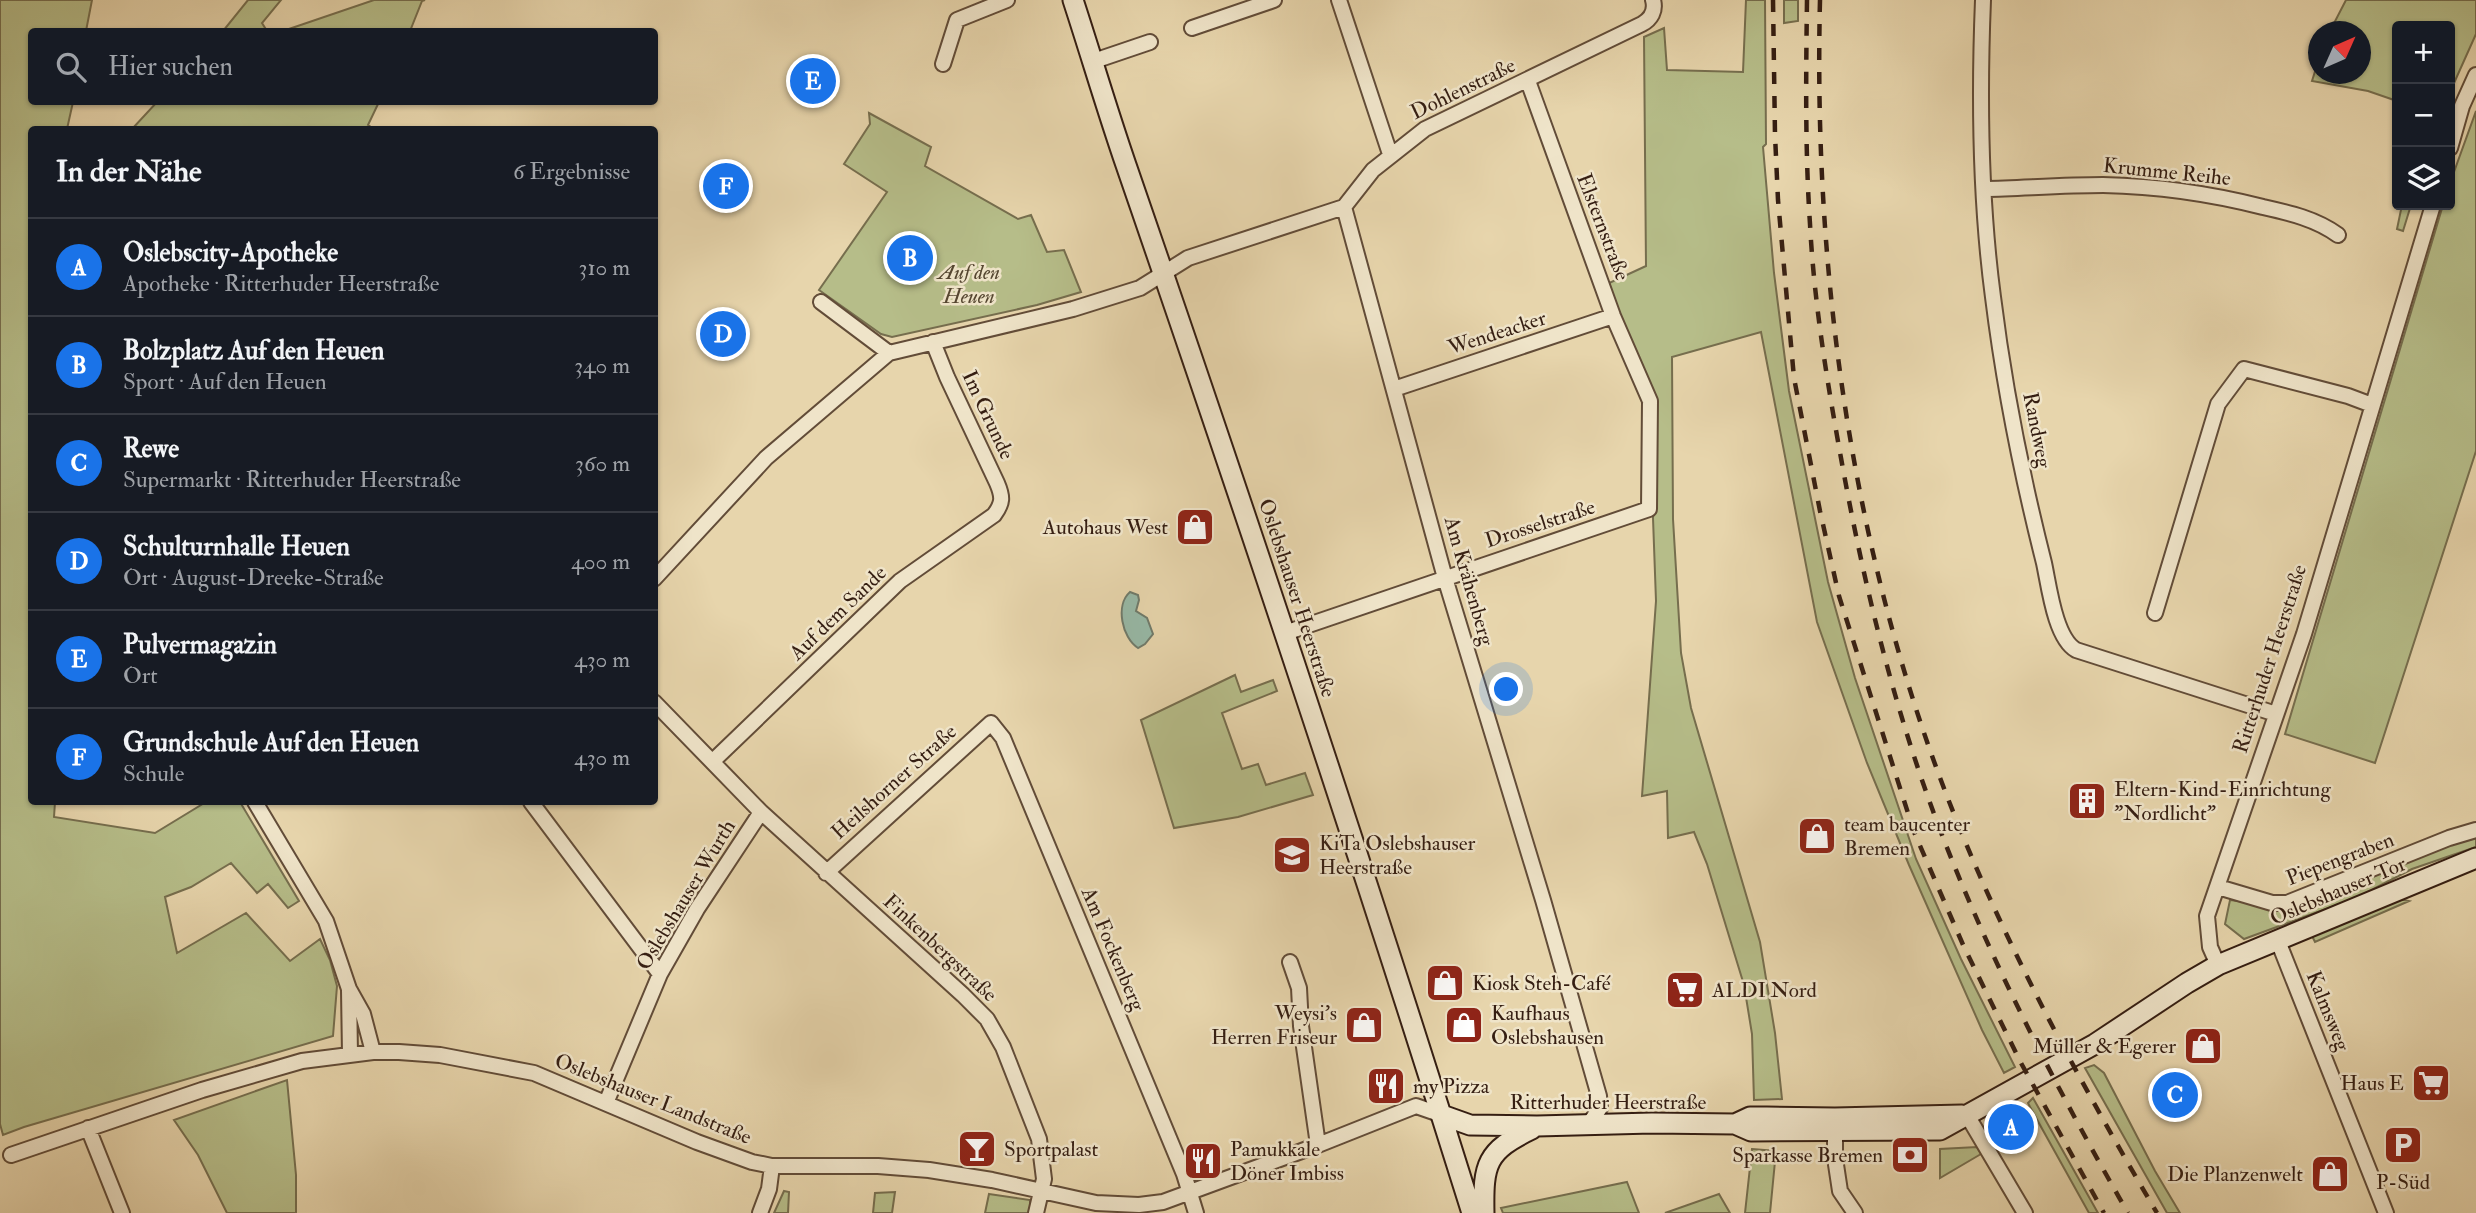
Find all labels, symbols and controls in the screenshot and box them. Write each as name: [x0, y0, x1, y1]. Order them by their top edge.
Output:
north arrow: [2308, 21, 2371, 84]
map controls: [2392, 21, 2455, 210]
button: +: [2392, 21, 2455, 84]
search box: [28, 28, 658, 105]
icon: search: [52, 48, 90, 86]
text: Hier suchen: [108, 51, 233, 83]
street label: Dohlenstraße: [1406, 52, 1520, 126]
pin: E: [790, 55, 836, 107]
button: −: [2392, 84, 2455, 147]
button: layers: [2392, 147, 2455, 210]
street label: Krumme Reihe: [2102, 152, 2232, 192]
text: In der Nähe: [56, 153, 201, 190]
text: 6 Ergebnisse: [513, 157, 630, 186]
pin: F: [703, 160, 749, 212]
street label: Elsternstraße: [1570, 170, 1636, 285]
pin: B: [887, 232, 933, 284]
text: Oslebscity-Apotheke: [123, 237, 338, 269]
text: A: [72, 253, 86, 282]
text: 310 m: [579, 253, 630, 282]
park label: Auf den Heuen: [936, 259, 1000, 310]
text: Apotheke · Ritterhuder Heerstraße: [123, 269, 439, 298]
street label: Wendeacker: [1444, 304, 1550, 362]
pin: D: [700, 308, 746, 360]
text: Bolzplatz Auf den Heuen: [123, 335, 384, 367]
text: B: [71, 351, 87, 380]
text: 340 m: [574, 351, 630, 380]
street label: Im Grunde: [956, 366, 1020, 464]
text: Sport · Auf den Heuen: [123, 367, 327, 396]
street label: Randweg: [2016, 390, 2058, 471]
text: Rewe: [123, 433, 179, 465]
text: C: [71, 449, 87, 478]
text: 360 m: [575, 449, 630, 478]
text: Supermarkt · Ritterhuder Heerstraße: [123, 465, 461, 494]
street label: Drosselstraße: [1482, 493, 1599, 554]
street label: Oslebshauser Heerstraße: [1252, 495, 1342, 701]
shop icon: Autohaus West: [1174, 506, 1216, 548]
street label: Am Krähenberg: [1437, 512, 1500, 649]
place label: Autohaus West: [1042, 514, 1168, 541]
text: Schulturnhalle Heuen: [123, 531, 350, 563]
text: D: [70, 547, 88, 576]
text: 400 m: [571, 547, 630, 576]
street label: Auf dem Sande: [783, 560, 893, 667]
street label: Ritterhuder Heerstraße: [2227, 561, 2313, 757]
text: Ort · August-Dreeke-Straße: [123, 563, 384, 592]
text: Pulvermagazin: [123, 629, 277, 661]
text: E: [71, 645, 87, 674]
text: 430 m: [574, 645, 630, 674]
text: Ort: [123, 661, 158, 690]
your location: [1489, 672, 1523, 706]
street label: Heilshorner Straße: [826, 718, 963, 845]
text: Grundschule Auf den Heuen: [123, 727, 419, 759]
text: F: [72, 743, 86, 772]
text: 430 m: [574, 743, 630, 772]
text: Schule: [123, 759, 184, 788]
place label: Eltern-Kind-Einrichtung "Nordlicht": [2114, 776, 2331, 827]
building icon: Eltern-Kind-Einrichtung "Nordlicht": [2066, 780, 2108, 822]
place label: team baucenter Bremen: [1844, 811, 1970, 862]
street label: Oslebshauser Wurth: [630, 815, 742, 975]
shop icon: team baucenter Bremen: [1796, 815, 1838, 857]
street label: Piepengraben: [2282, 826, 2398, 892]
place label: KiTa Oslebshauser Heerstraße: [1319, 830, 1476, 881]
school or university icon: KiTa Oslebshauser Heerstraße: [1271, 834, 1313, 876]
street label: Oslebshauser Tor: [2266, 850, 2410, 932]
street label: Am Fockenberg: [1074, 882, 1151, 1016]
street label: Finkenbergstraße: [877, 888, 1003, 1008]
shop icon: Kiosk Steh-Café: [1424, 962, 1466, 1004]
street label: Kalmsweg: [2300, 967, 2357, 1056]
supermarket icon: ALDI Nord: [1664, 969, 1706, 1011]
place label: Kiosk Steh-Café: [1472, 970, 1611, 997]
place label: ALDI Nord: [1711, 977, 1818, 1004]
place label: Weysi's Herren Friseur: [1211, 1000, 1337, 1051]
place label: Kaufhaus Oslebshausen: [1491, 1000, 1604, 1051]
shop icon: Weysi's Herren Friseur: [1343, 1004, 1385, 1046]
shop icon: Kaufhaus Oslebshausen: [1443, 1004, 1485, 1046]
shop icon: Müller & Egerer: [2182, 1025, 2224, 1067]
place label: Müller & Egerer: [2033, 1033, 2176, 1060]
street label: Oslebshauser Landstraße: [551, 1047, 756, 1151]
supermarket icon: Haus E: [2410, 1062, 2452, 1104]
restaurant icon: my Pizza: [1365, 1065, 1407, 1107]
pin: C: [2152, 1069, 2198, 1121]
place label: Haus E: [2341, 1070, 2404, 1097]
place label: my Pizza: [1413, 1073, 1490, 1100]
street label: Ritterhuder Heerstraße: [1510, 1089, 1707, 1116]
pin: A: [1988, 1101, 2034, 1153]
parking icon: P-Süd: [2382, 1124, 2424, 1166]
bar icon: Sportpalast: [956, 1128, 998, 1170]
bank icon: Sparkasse Bremen: [1889, 1134, 1931, 1176]
place label: Sportpalast: [1004, 1136, 1098, 1163]
place label: Pamukkale Döner Imbiss: [1230, 1136, 1344, 1187]
restaurant icon: Pamukkale Döner Imbiss: [1182, 1140, 1224, 1182]
place label: Sparkasse Bremen: [1732, 1142, 1883, 1169]
shop icon: Die Planzenwelt: [2309, 1153, 2351, 1195]
place label: Die Planzenwelt: [2167, 1161, 2303, 1188]
place label: P-Süd: [2376, 1169, 2431, 1196]

